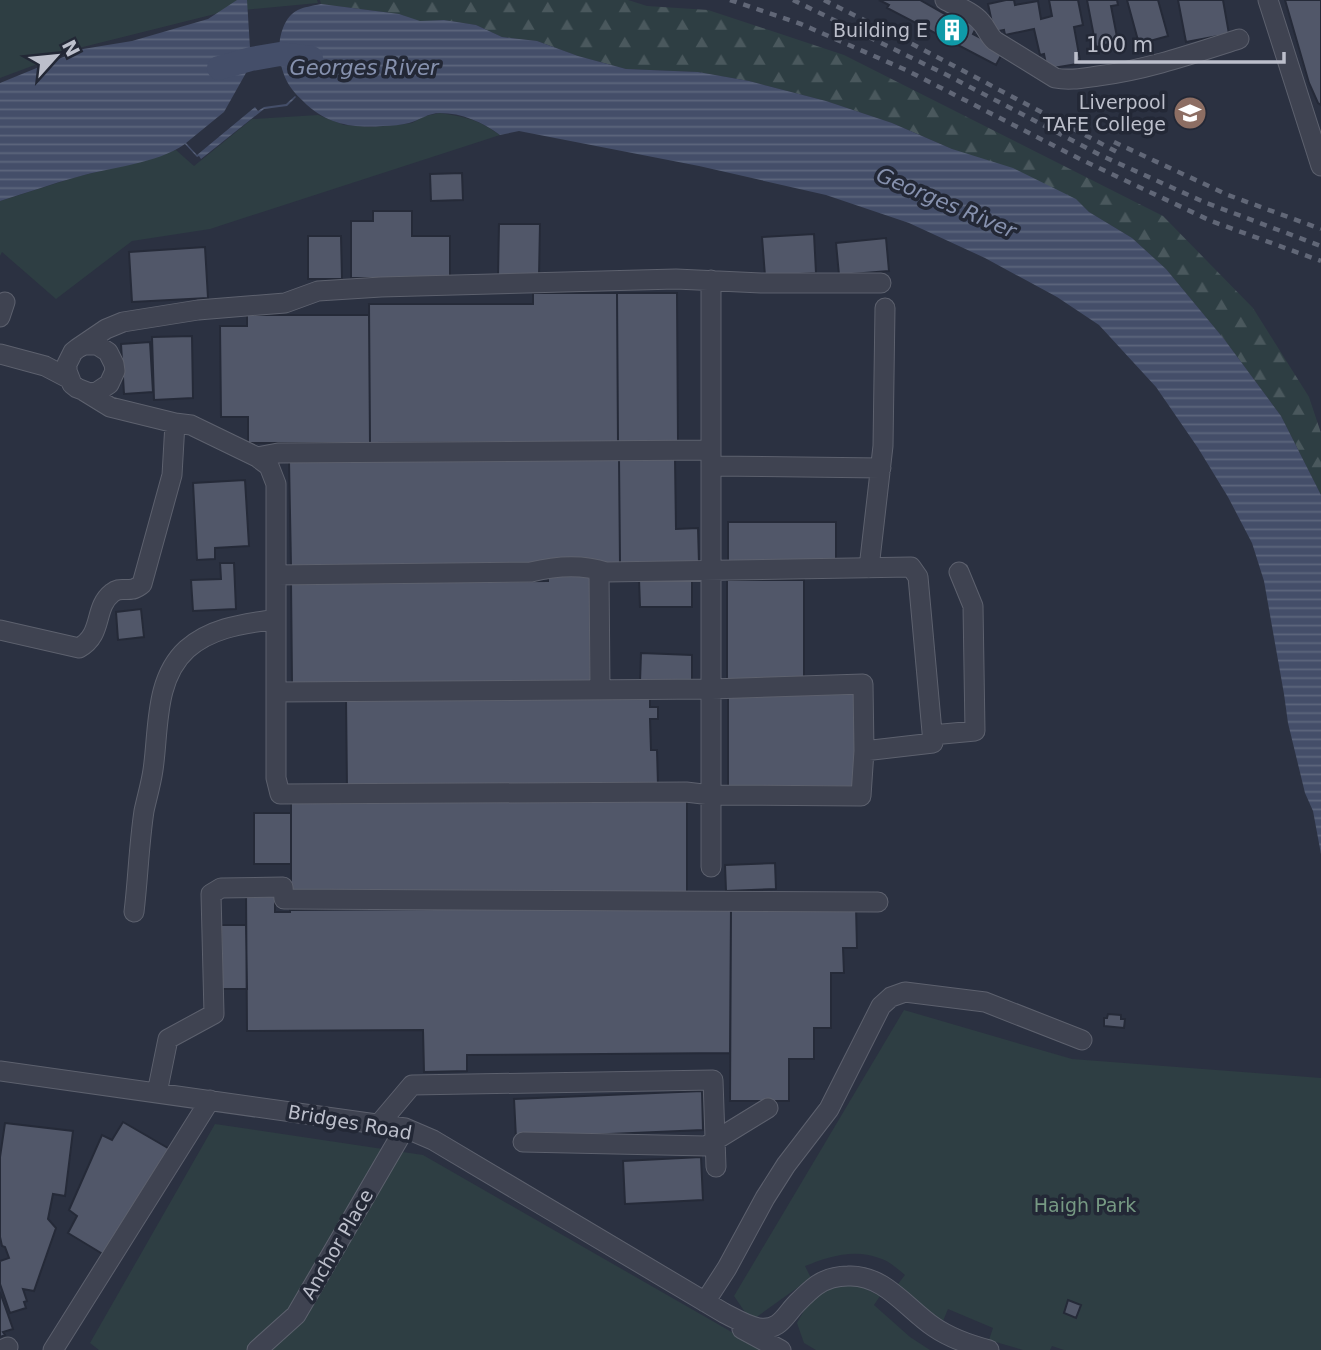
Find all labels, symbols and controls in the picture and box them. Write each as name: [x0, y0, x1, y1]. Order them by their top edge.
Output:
building icon: Building E: [933, 11, 971, 49]
place label: Building E: [833, 19, 928, 41]
north arrow: [21, 21, 91, 91]
scale bar: [1076, 21, 1284, 65]
text: 100 m: [1086, 33, 1153, 57]
text: N: [58, 36, 85, 60]
water label: Georges River: [290, 56, 440, 80]
place label: Liverpool TAFE College: [1042, 91, 1166, 135]
school or university icon: Liverpool TAFE College: [1171, 94, 1209, 132]
water label: Georges River: [873, 163, 1020, 244]
street label: Bridges Road: [286, 1100, 414, 1144]
street label: Anchor Place: [297, 1185, 377, 1303]
park label: Haigh Park: [1034, 1194, 1136, 1216]

